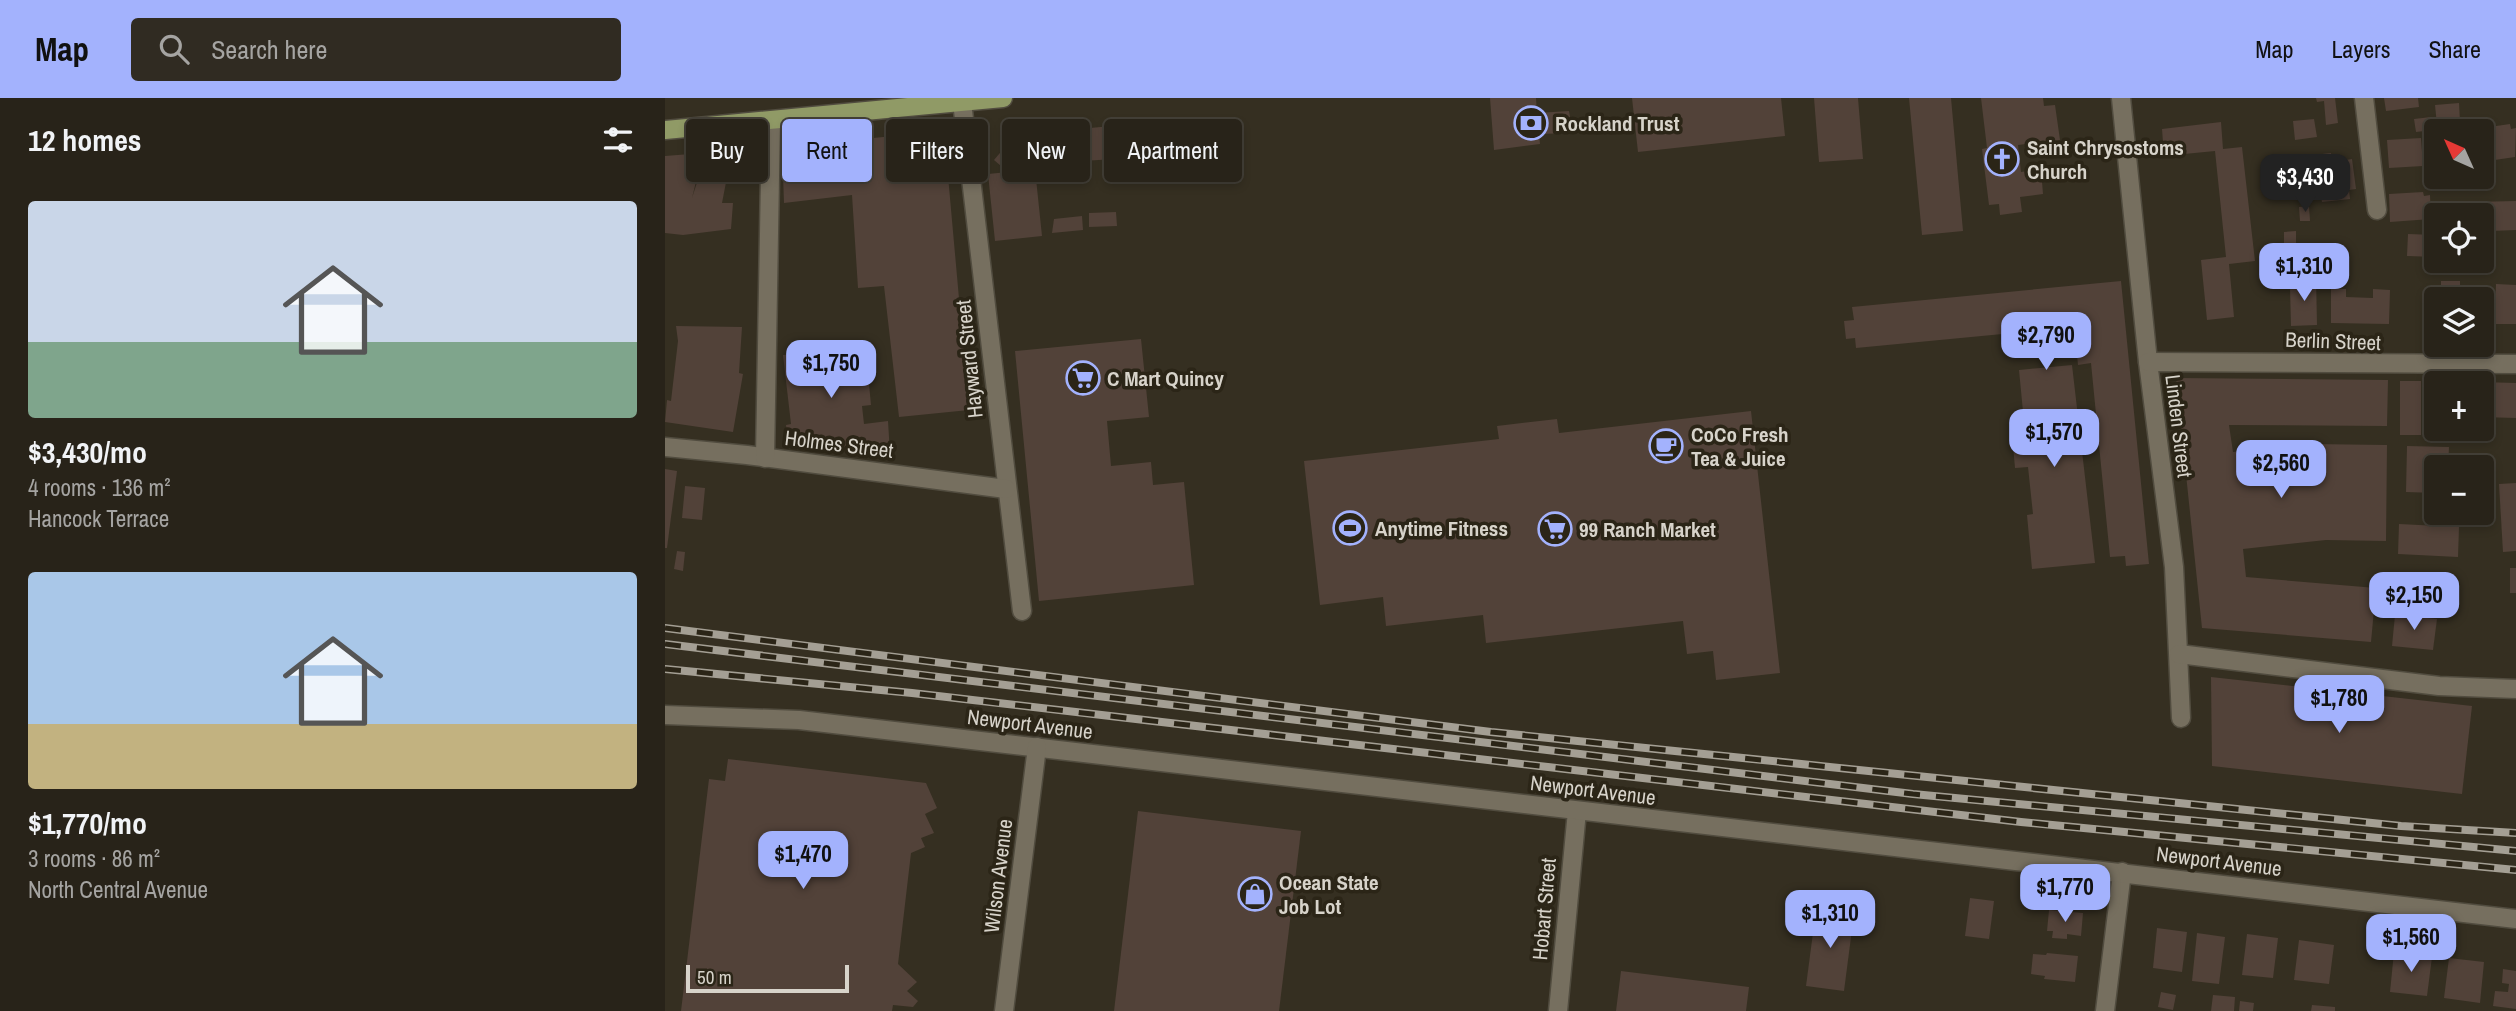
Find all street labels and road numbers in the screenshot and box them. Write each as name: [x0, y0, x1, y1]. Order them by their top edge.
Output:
street label: Hayward Street: [948, 298, 990, 420]
street label: Berlin Street: [2285, 325, 2382, 357]
street label: Linden Street: [2158, 373, 2200, 479]
street label: Holmes Street: [783, 423, 895, 465]
street label: Newport Avenue: [966, 702, 1094, 746]
street label: Newport Avenue: [1529, 768, 1657, 812]
street label: Wilson Avenue: [977, 817, 1019, 935]
street label: Newport Avenue: [2155, 839, 2283, 883]
street label: Hobart Street: [1525, 857, 1563, 961]

